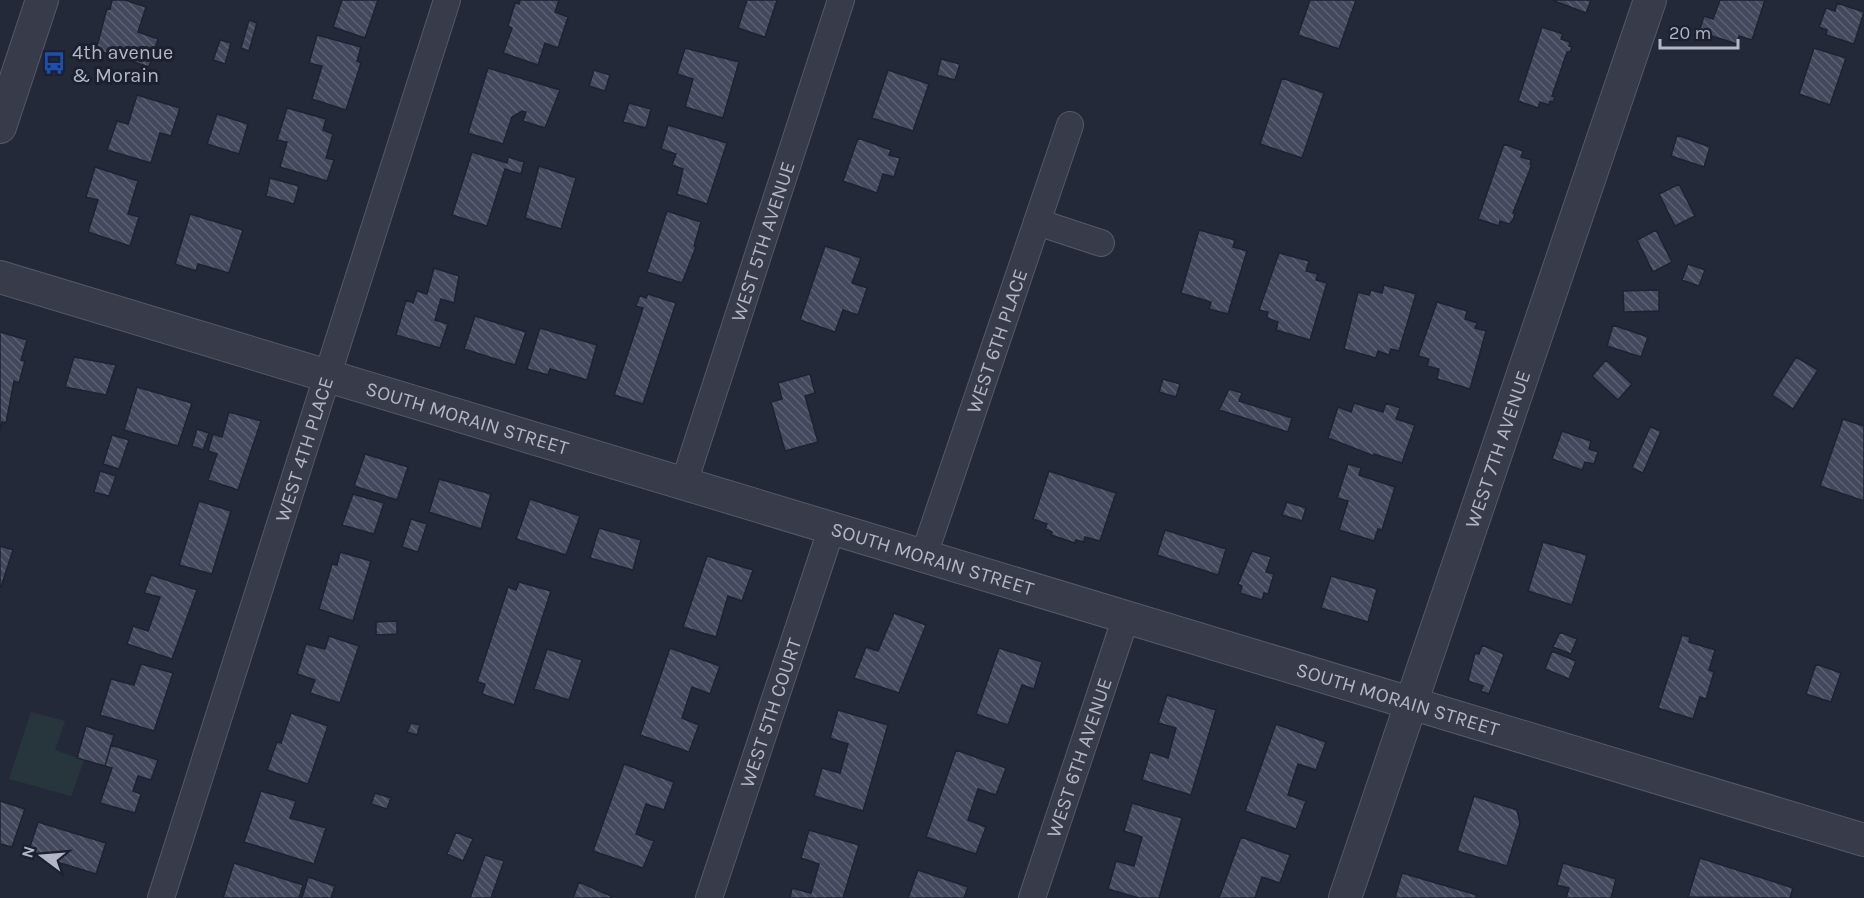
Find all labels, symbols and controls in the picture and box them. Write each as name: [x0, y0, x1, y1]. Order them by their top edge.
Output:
scale bar: [1660, 12, 1738, 50]
text: 20 m: [1669, 22, 1711, 44]
place label: 4th avenue & Morain: [72, 41, 173, 87]
bus stop icon: 4th avenue & Morain: [41, 50, 67, 76]
street label: WEST 5TH AVENUE: [726, 159, 799, 324]
street label: WEST 6TH PLACE: [961, 266, 1032, 416]
street label: WEST 7TH AVENUE: [1460, 367, 1535, 531]
street label: WEST 4TH PLACE: [270, 374, 338, 525]
street label: SOUTH MORAIN STREET: [363, 377, 571, 460]
street label: SOUTH MORAIN STREET: [828, 517, 1037, 600]
street label: WEST 5TH COURT: [735, 635, 806, 791]
street label: SOUTH MORAIN STREET: [1293, 658, 1502, 741]
street label: WEST 6TH AVENUE: [1042, 675, 1116, 840]
north arrow: [12, 826, 72, 886]
text: N: [17, 844, 39, 860]

